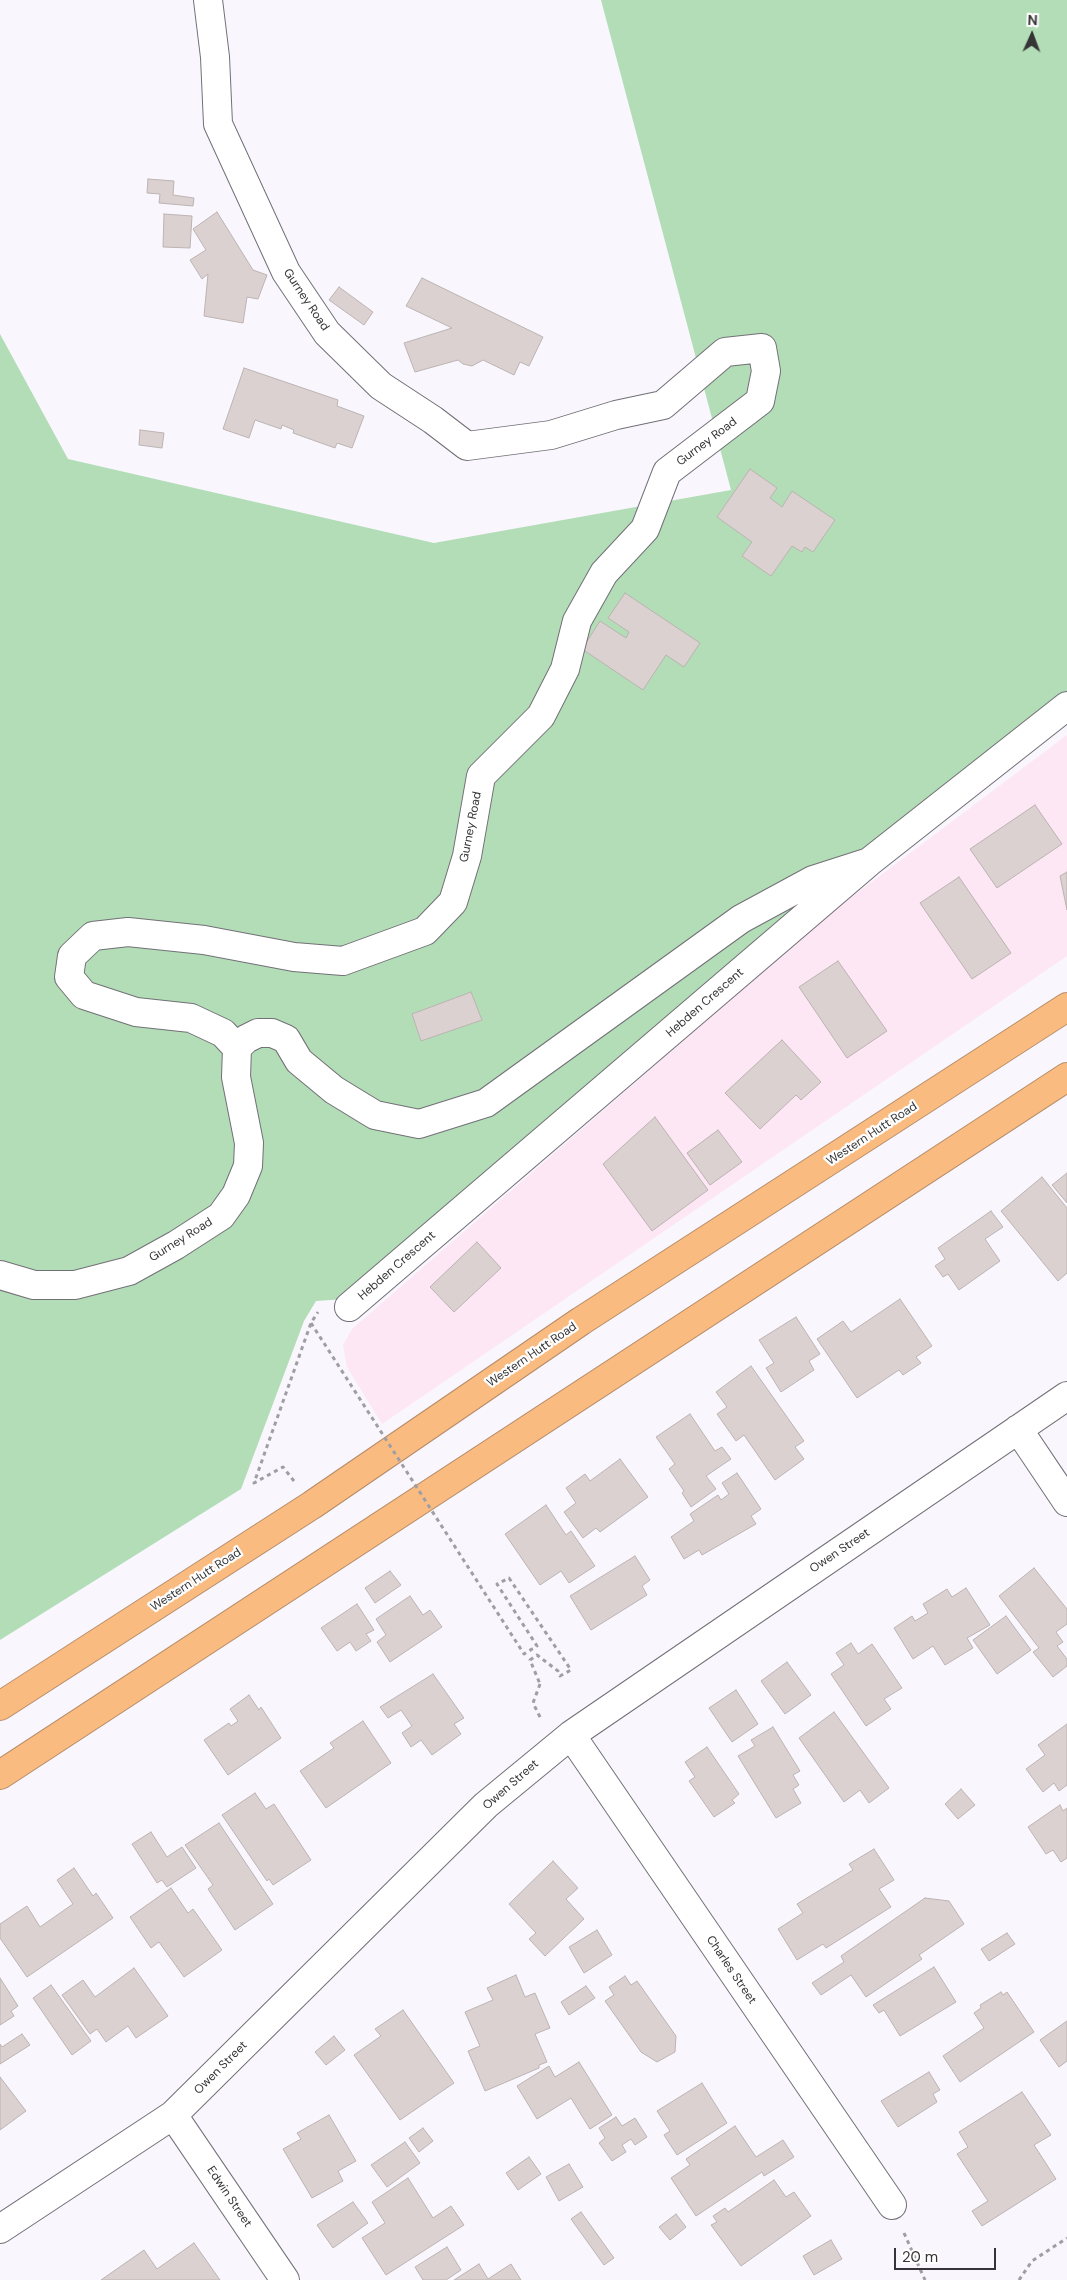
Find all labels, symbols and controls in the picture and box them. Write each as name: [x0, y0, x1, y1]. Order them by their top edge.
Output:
north arrow: [1007, 10, 1057, 60]
text: N: [1027, 11, 1038, 29]
street label: Gurney Road: [280, 266, 332, 334]
street label: Gurney Road: [674, 415, 740, 469]
street label: Gurney Road: [457, 790, 485, 864]
street label: Hebden Crescent: [663, 965, 747, 1041]
street label: Western Hutt Road: [824, 1099, 920, 1169]
street label: Gurney Road: [147, 1215, 215, 1265]
street label: Hebden Crescent: [355, 1228, 439, 1304]
street label: Western Hutt Road: [484, 1320, 580, 1390]
street label: Owen Street: [807, 1526, 873, 1576]
street label: Western Hutt Road: [148, 1545, 244, 1615]
street label: Owen Street: [480, 1757, 542, 1813]
street label: Charles Street: [703, 1933, 759, 2007]
street label: Owen Street: [191, 2038, 251, 2098]
street label: Edwin Street: [203, 2164, 255, 2230]
scale bar: [897, 2238, 1000, 2270]
text: 20 m: [902, 2247, 938, 2267]

